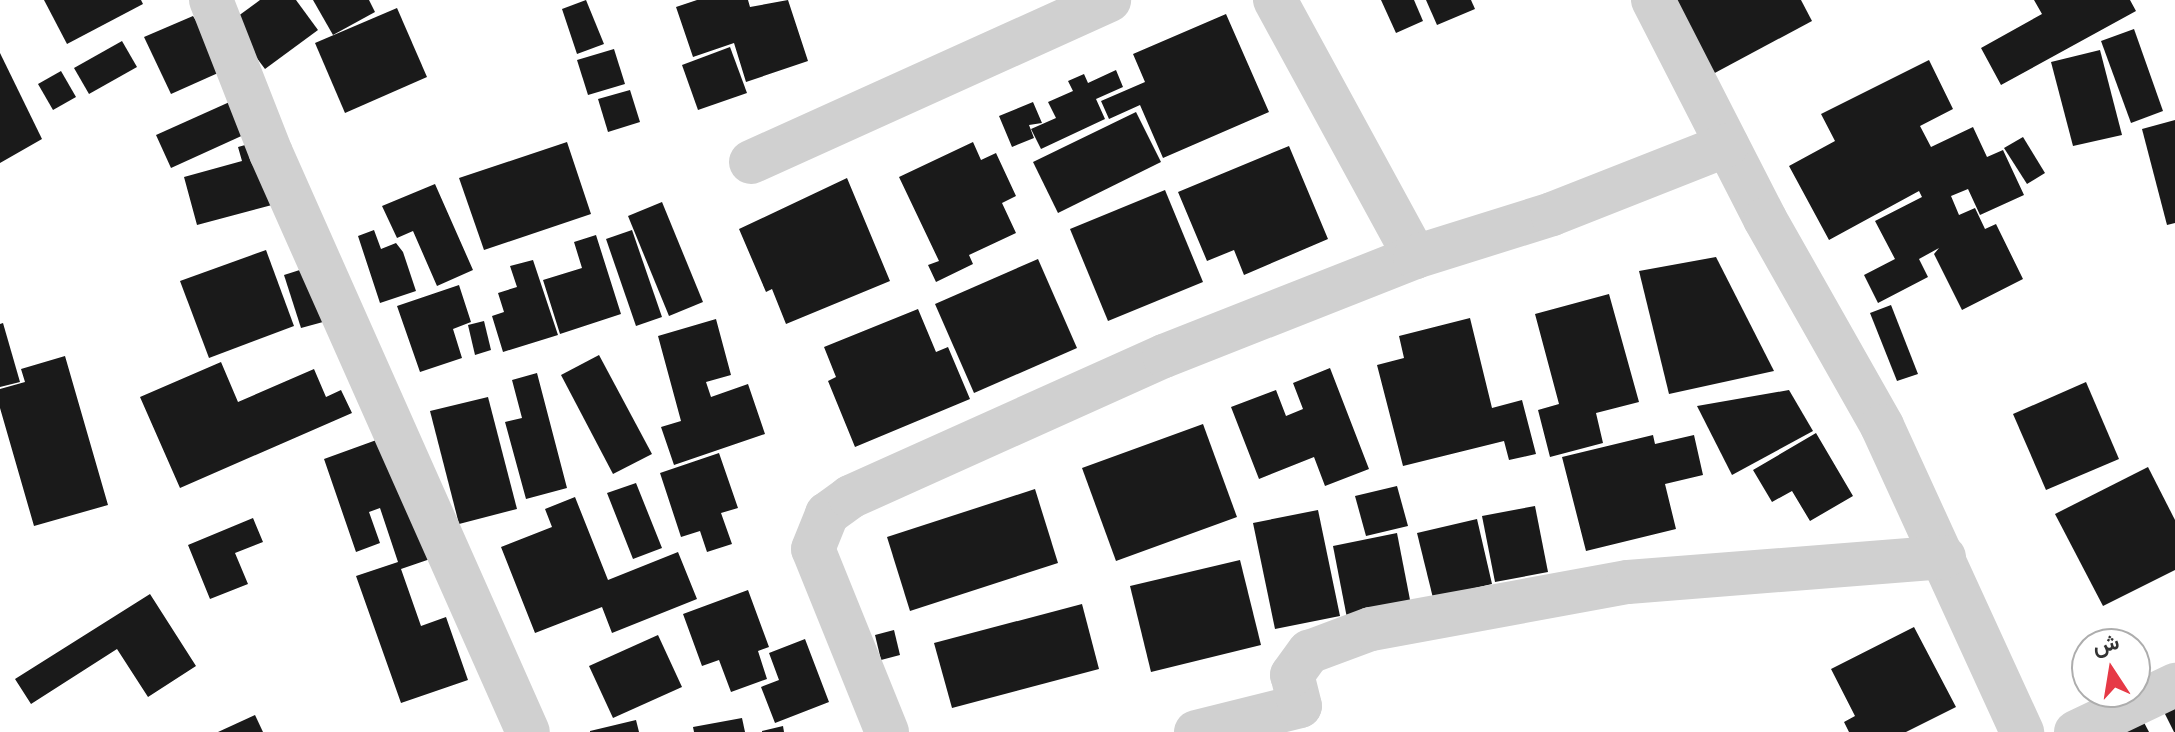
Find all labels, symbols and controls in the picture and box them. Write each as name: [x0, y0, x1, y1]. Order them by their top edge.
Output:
north arrow: [2071, 628, 2151, 708]
text: ش: [2091, 630, 2122, 662]

